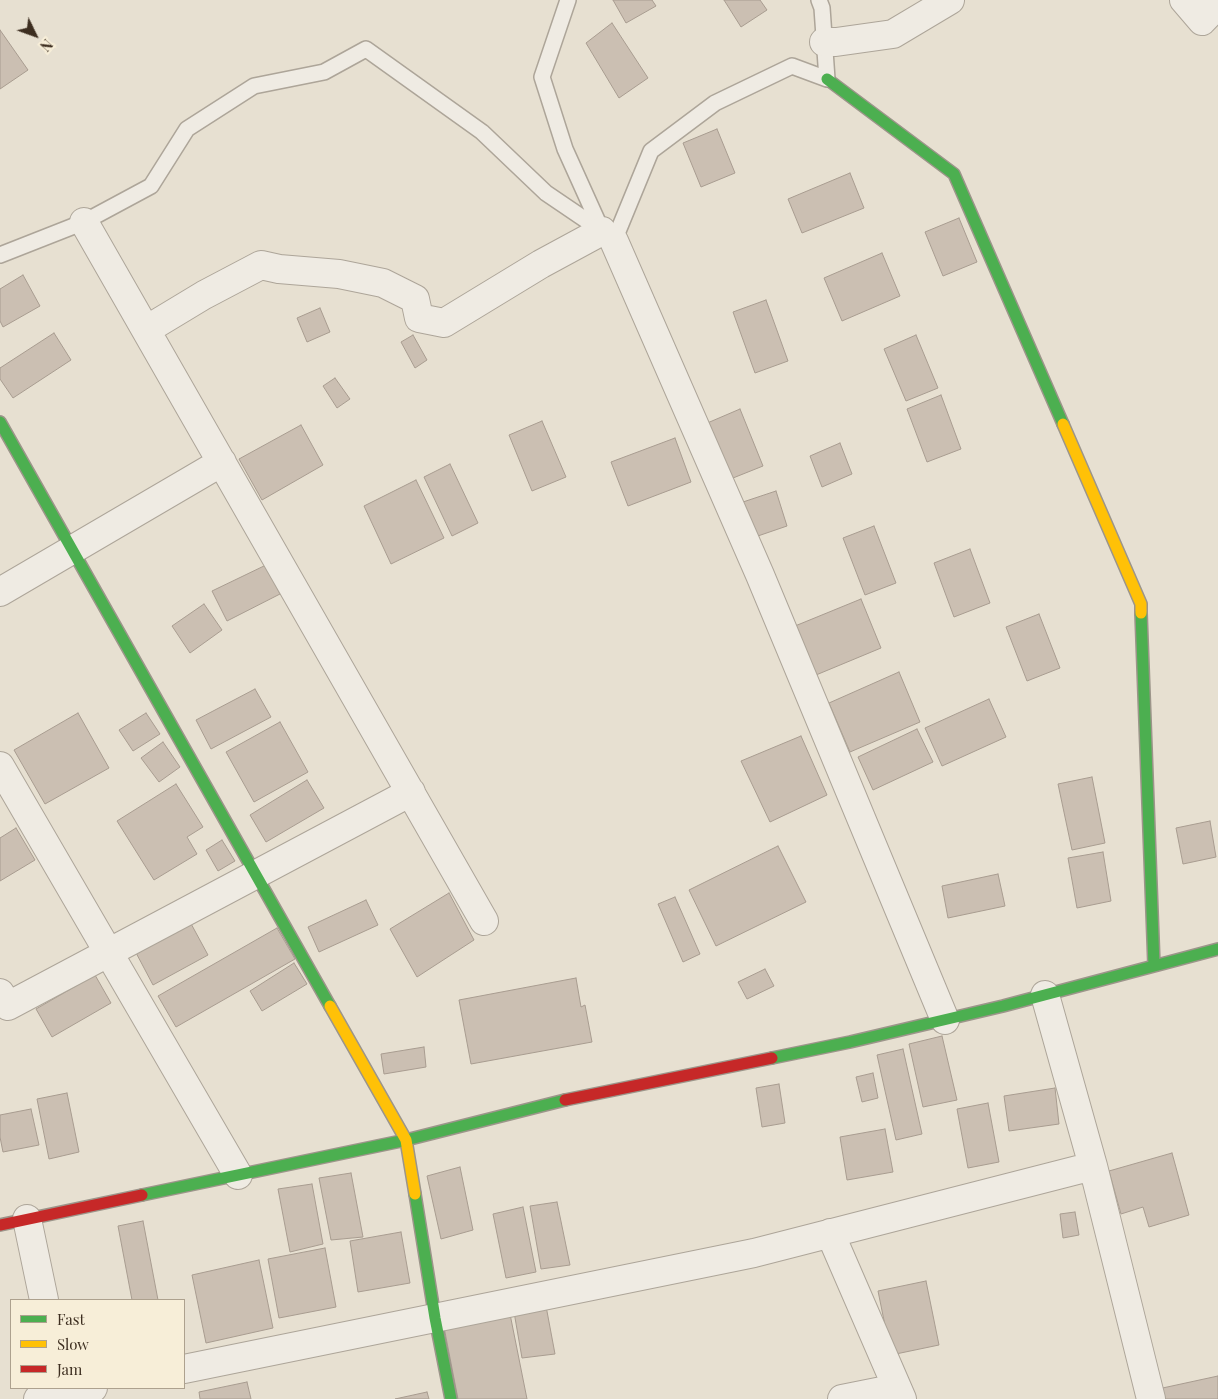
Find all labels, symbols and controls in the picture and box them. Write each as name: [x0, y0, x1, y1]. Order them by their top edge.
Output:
north arrow: [10, 10, 60, 60]
text: N: [36, 35, 57, 55]
legend: [10, 1299, 185, 1389]
text: Fast: [57, 1309, 85, 1329]
text: Slow: [57, 1334, 89, 1354]
text: Jam: [57, 1359, 82, 1379]

